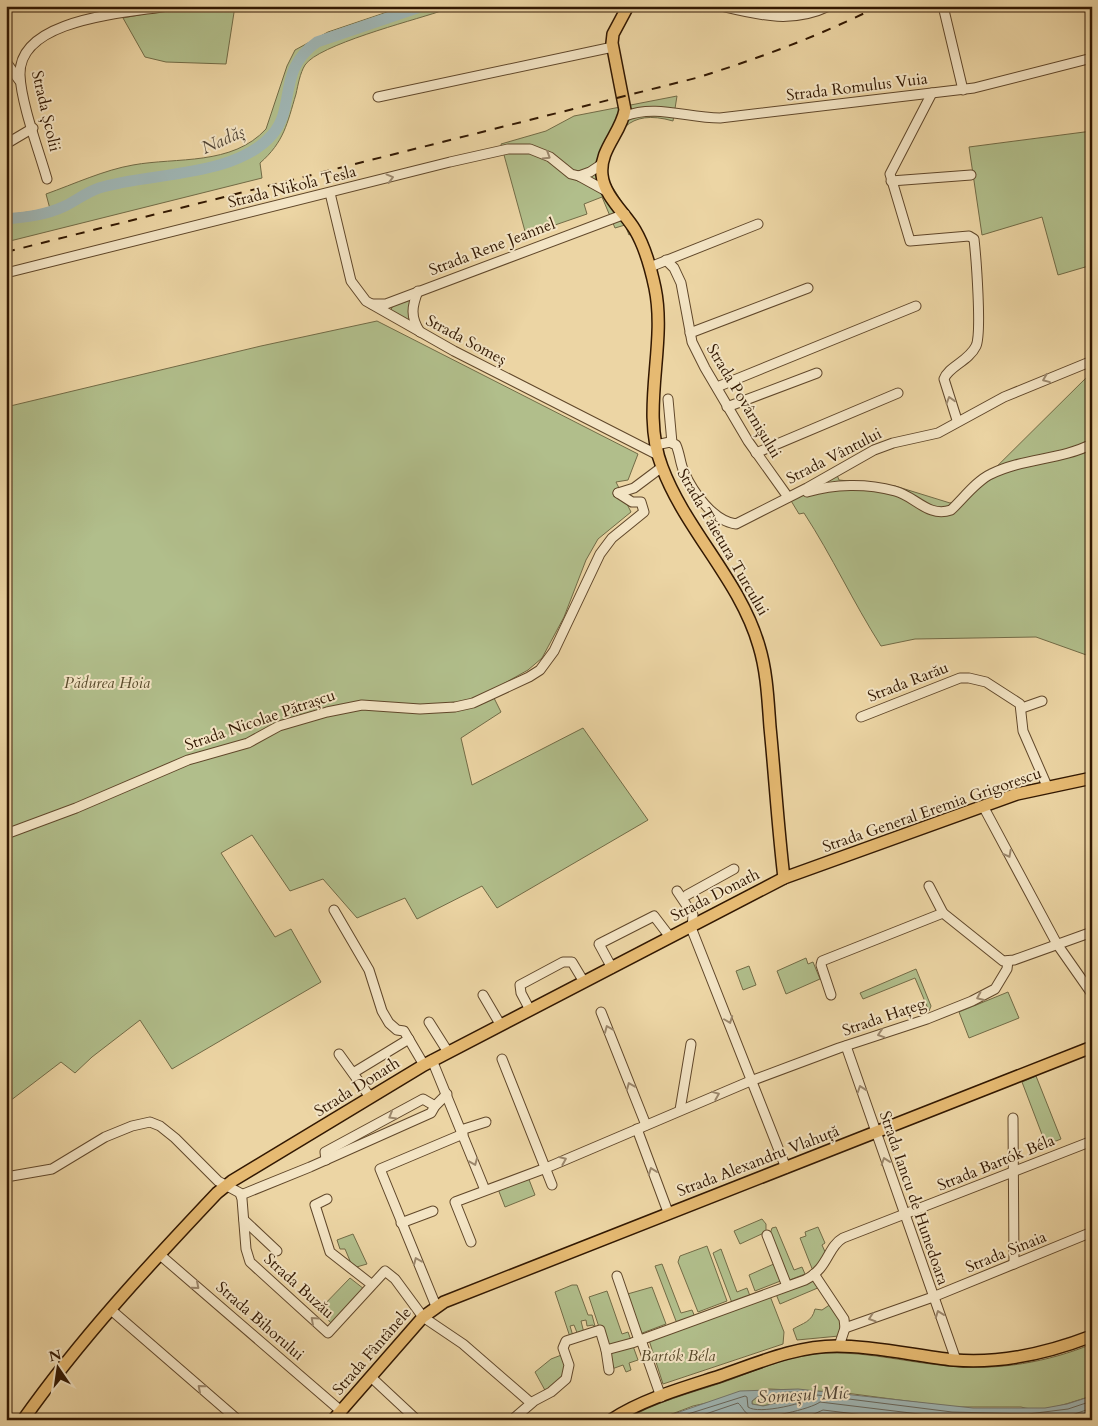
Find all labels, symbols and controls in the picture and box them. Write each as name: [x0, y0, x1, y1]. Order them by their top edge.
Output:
street label: Strada Romulus Vuia: [785, 67, 929, 107]
street label: Strada Școlii: [26, 68, 66, 154]
water label: Nadăș: [197, 119, 249, 161]
one-way arrow: [542, 150, 551, 160]
street label: Strada Nikola Tesla: [226, 160, 359, 214]
one-way arrow: [386, 173, 394, 183]
street label: Strada Rene Jeannel: [426, 213, 558, 281]
street label: Strada Someș: [422, 310, 510, 370]
street label: Strada Povârnișului: [701, 340, 787, 463]
one-way arrow: [1042, 373, 1051, 383]
one-way arrow: [945, 396, 955, 404]
street label: Strada Vântului: [782, 422, 886, 490]
street label: Strada Tăietura Turcului: [672, 464, 774, 620]
street label: Strada Rarău: [864, 656, 952, 707]
park label: Pădurea Hoia: [64, 672, 150, 694]
street label: Strada Nicolae Pătrașcu: [182, 684, 338, 756]
street label: Strada General Eremia Grigorescu: [820, 762, 1045, 858]
one-way arrow: [1002, 849, 1012, 858]
street label: Strada Donath: [667, 863, 763, 927]
one-way arrow: [976, 991, 985, 1001]
street label: Strada Hațeg: [839, 992, 929, 1042]
one-way arrow: [724, 1016, 734, 1024]
one-way arrow: [604, 1026, 614, 1034]
one-way arrow: [877, 1028, 886, 1038]
street label: Strada Donath: [310, 1052, 404, 1122]
one-way arrow: [626, 1082, 637, 1091]
one-way arrow: [856, 1086, 866, 1094]
one-way arrow: [711, 1091, 720, 1102]
street label: Strada Iancu de Hunedoara: [874, 1108, 954, 1288]
one-way arrow: [389, 1110, 398, 1120]
street label: Strada Alexandru Vlahuță: [674, 1120, 842, 1202]
street label: Strada Bartók Béla: [934, 1129, 1058, 1197]
one-way arrow: [558, 1156, 567, 1167]
one-way arrow: [467, 1157, 478, 1166]
one-way arrow: [880, 1157, 890, 1166]
one-way arrow: [648, 1167, 658, 1175]
street label: Strada Sinaia: [962, 1226, 1050, 1278]
street label: Strada Buzău: [259, 1248, 339, 1324]
one-way arrow: [413, 1257, 424, 1266]
street label: Strada Bihorului: [211, 1277, 309, 1366]
one-way arrow: [190, 1280, 199, 1288]
street label: Strada Fântânele: [328, 1302, 416, 1400]
one-way arrow: [935, 1310, 945, 1319]
one-way arrow: [869, 1312, 877, 1322]
one-way arrow: [311, 1317, 320, 1326]
north arrow: [32, 1344, 82, 1394]
text: N: [47, 1345, 63, 1366]
park label: Bartók Béla: [641, 1345, 715, 1367]
water label: Someșul Mic: [757, 1380, 849, 1410]
one-way arrow: [198, 1385, 207, 1394]

